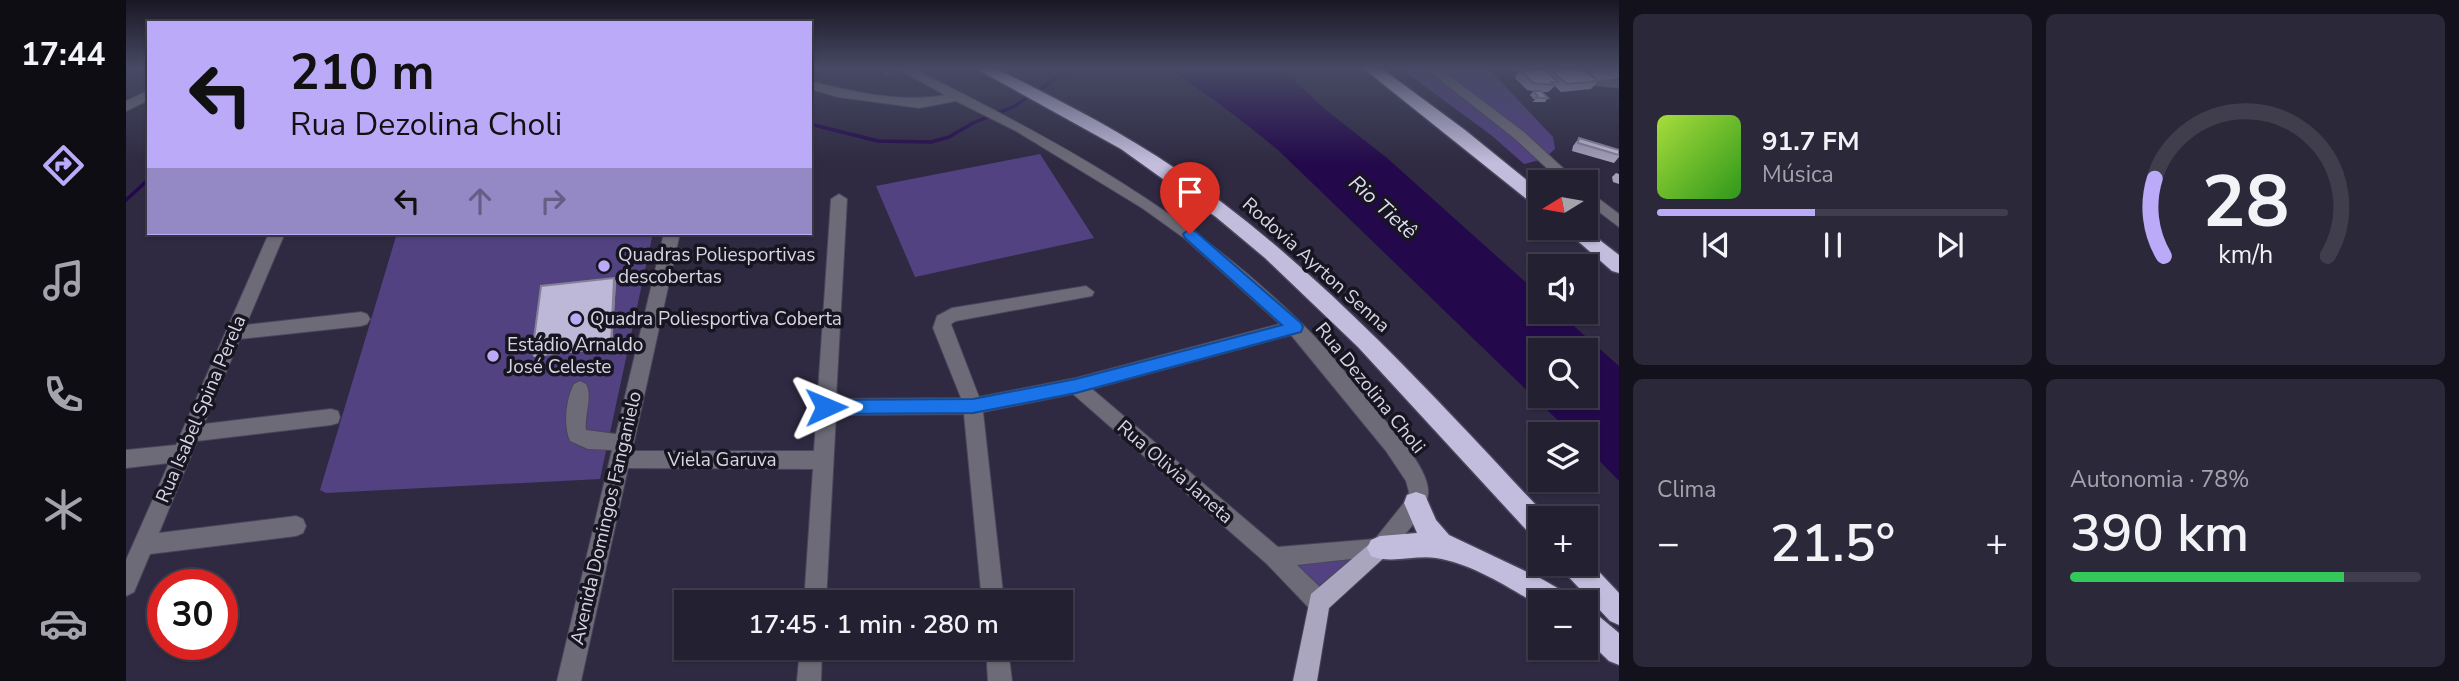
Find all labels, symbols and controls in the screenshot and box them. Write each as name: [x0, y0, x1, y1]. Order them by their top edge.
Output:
text: 17:44: [21, 33, 105, 76]
text: 210 m: [290, 39, 434, 106]
icon: left: [175, 49, 266, 140]
text: Rua Dezolina Choli: [290, 103, 562, 146]
text: 91.7 FM: [1762, 124, 1859, 159]
icon: directions: [39, 141, 88, 190]
text: 28: [2202, 152, 2289, 252]
text: Música: [1762, 159, 1834, 190]
pin: [1160, 162, 1220, 234]
water label: Rio Tietê: [1343, 169, 1423, 245]
north arrow: [1528, 170, 1598, 240]
map controls: [1528, 170, 1598, 660]
icon: arrive: [1171, 173, 1209, 211]
icon: left: [388, 182, 426, 220]
icon: ahead: [461, 182, 499, 220]
icon: right: [534, 182, 572, 220]
street label: Rodovia Ayrton Senna: [1237, 192, 1395, 338]
icon: previous: [1697, 226, 1735, 264]
icon: pause: [1814, 226, 1852, 264]
icon: next: [1931, 226, 1969, 264]
text: km/h: [2218, 238, 2273, 272]
place label: Quadras Poliesportivas descobertas: [618, 242, 815, 290]
button: sound: [1528, 254, 1598, 324]
icon: music: [39, 256, 88, 305]
marker: Quadras Poliesportivas descobertas: [596, 258, 612, 274]
place label: Quadra Poliesportiva Coberta: [590, 306, 842, 332]
street label: Rua Isabel Spina Perela: [150, 311, 252, 507]
marker: Quadra Poliesportiva Coberta: [568, 311, 584, 327]
street label: Rua Dezolina Choli: [1309, 317, 1431, 459]
place label: Estádio Arnaldo José Celeste: [506, 332, 643, 380]
button: search: [1528, 338, 1598, 408]
marker: Estádio Arnaldo José Celeste: [485, 348, 501, 364]
icon: phone: [39, 370, 88, 419]
position arrow: [789, 370, 863, 444]
street label: Avenida Domingos Fanganielo: [564, 389, 648, 647]
street label: Rua Olivia Janeta: [1111, 414, 1239, 530]
button: layers: [1528, 422, 1598, 492]
street label: Viela Garuva: [666, 447, 777, 473]
text: Autonomia · 78%: [2070, 464, 2250, 495]
text: Clima: [1657, 474, 1717, 505]
icon: climate: [39, 485, 88, 534]
text: 390 km: [2070, 498, 2249, 569]
button: +: [1528, 506, 1598, 576]
text: 21.5°: [1770, 508, 1895, 579]
text: −: [1657, 518, 1680, 569]
text: +: [1985, 518, 2008, 569]
speed limit sign: 30: [147, 569, 238, 660]
button: −: [1528, 590, 1598, 660]
icon: car: [39, 599, 88, 648]
text: 17:45 · 1 min · 280 m: [748, 607, 999, 642]

